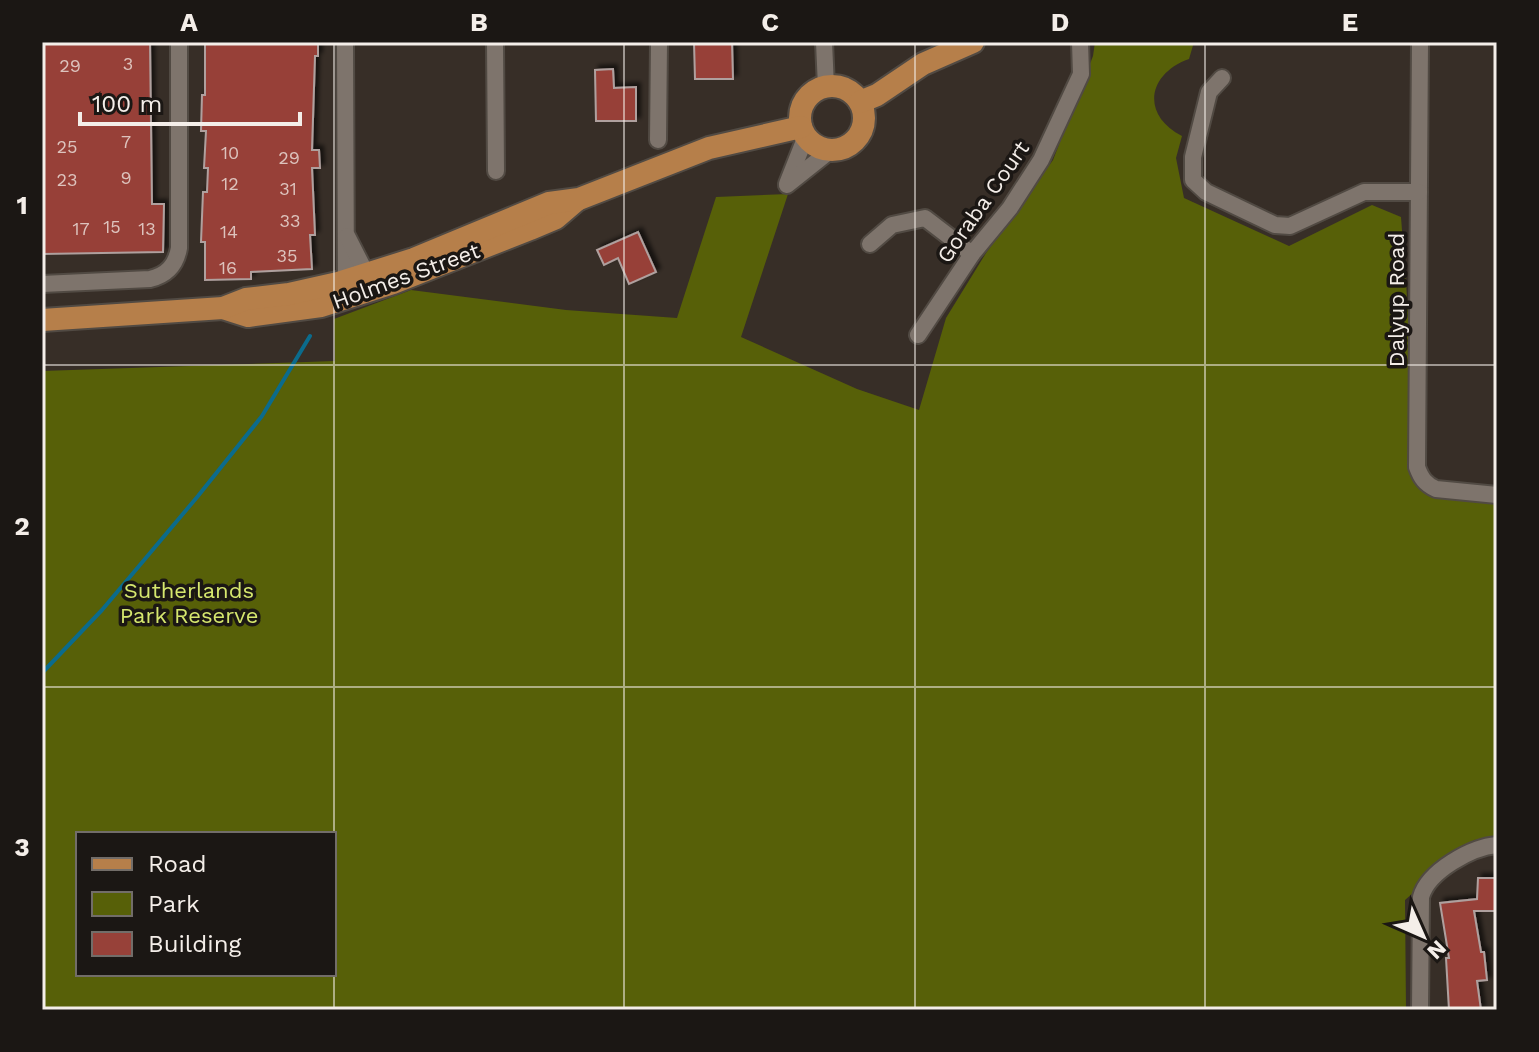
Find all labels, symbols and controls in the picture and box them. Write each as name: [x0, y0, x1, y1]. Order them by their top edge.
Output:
text: A: [180, 7, 198, 37]
text: B: [470, 7, 488, 37]
text: C: [761, 7, 779, 37]
text: D: [1051, 7, 1069, 37]
text: E: [1342, 7, 1358, 37]
house number: 3: [123, 53, 133, 74]
house number: 29: [59, 55, 81, 76]
scale bar: [80, 76, 300, 126]
text: 100 m: [92, 90, 162, 118]
house number: 7: [121, 131, 131, 152]
house number: 25: [57, 136, 77, 157]
street label: Goraba Court: [932, 136, 1034, 268]
house number: 10: [221, 142, 239, 163]
house number: 29: [278, 147, 300, 168]
house number: 9: [120, 167, 132, 188]
house number: 23: [57, 169, 78, 190]
house number: 12: [221, 173, 239, 194]
house number: 31: [279, 178, 297, 199]
text: 1: [16, 190, 28, 220]
house number: 33: [280, 210, 301, 231]
house number: 15: [103, 216, 121, 237]
house number: 17: [72, 218, 90, 239]
house number: 13: [138, 218, 156, 239]
house number: 14: [220, 221, 238, 242]
street label: Dalyup Road: [1384, 233, 1409, 367]
street label: Holmes Street: [329, 238, 483, 314]
house number: 35: [277, 245, 297, 266]
house number: 16: [219, 257, 237, 278]
text: 2: [14, 511, 30, 541]
park label: Sutherlands Park Reserve: [120, 578, 258, 628]
text: 3: [14, 832, 30, 862]
legend: [76, 832, 336, 976]
text: Road: [148, 850, 207, 878]
text: Park: [148, 890, 200, 918]
north arrow: [1383, 896, 1463, 976]
text: Building: [148, 930, 241, 958]
text: N: [1422, 935, 1451, 964]

